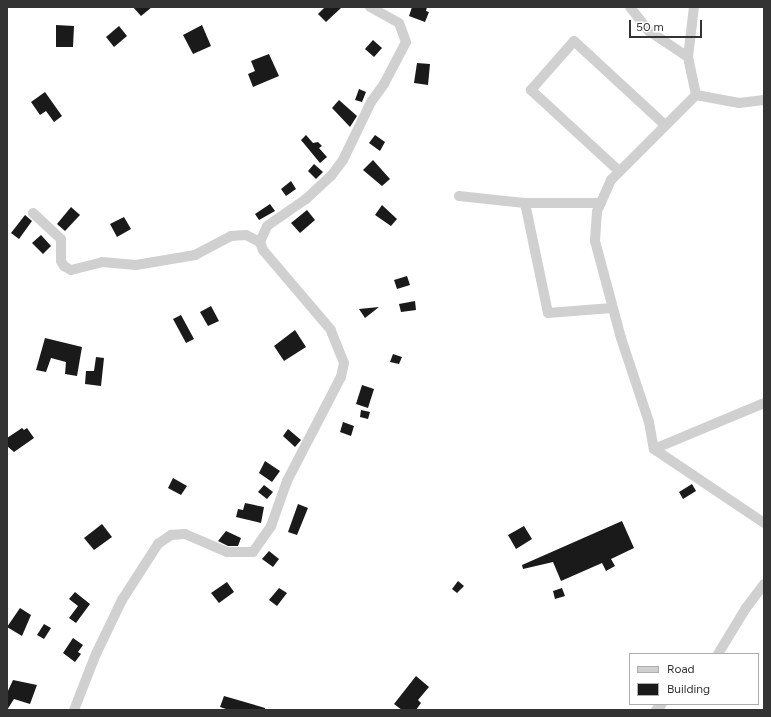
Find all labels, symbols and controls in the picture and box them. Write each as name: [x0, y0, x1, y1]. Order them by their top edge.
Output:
scale bar: [631, 12, 704, 38]
text: 50 m: [636, 20, 664, 34]
legend: [629, 653, 759, 705]
text: Road: [667, 662, 695, 676]
text: Building: [667, 682, 710, 696]

